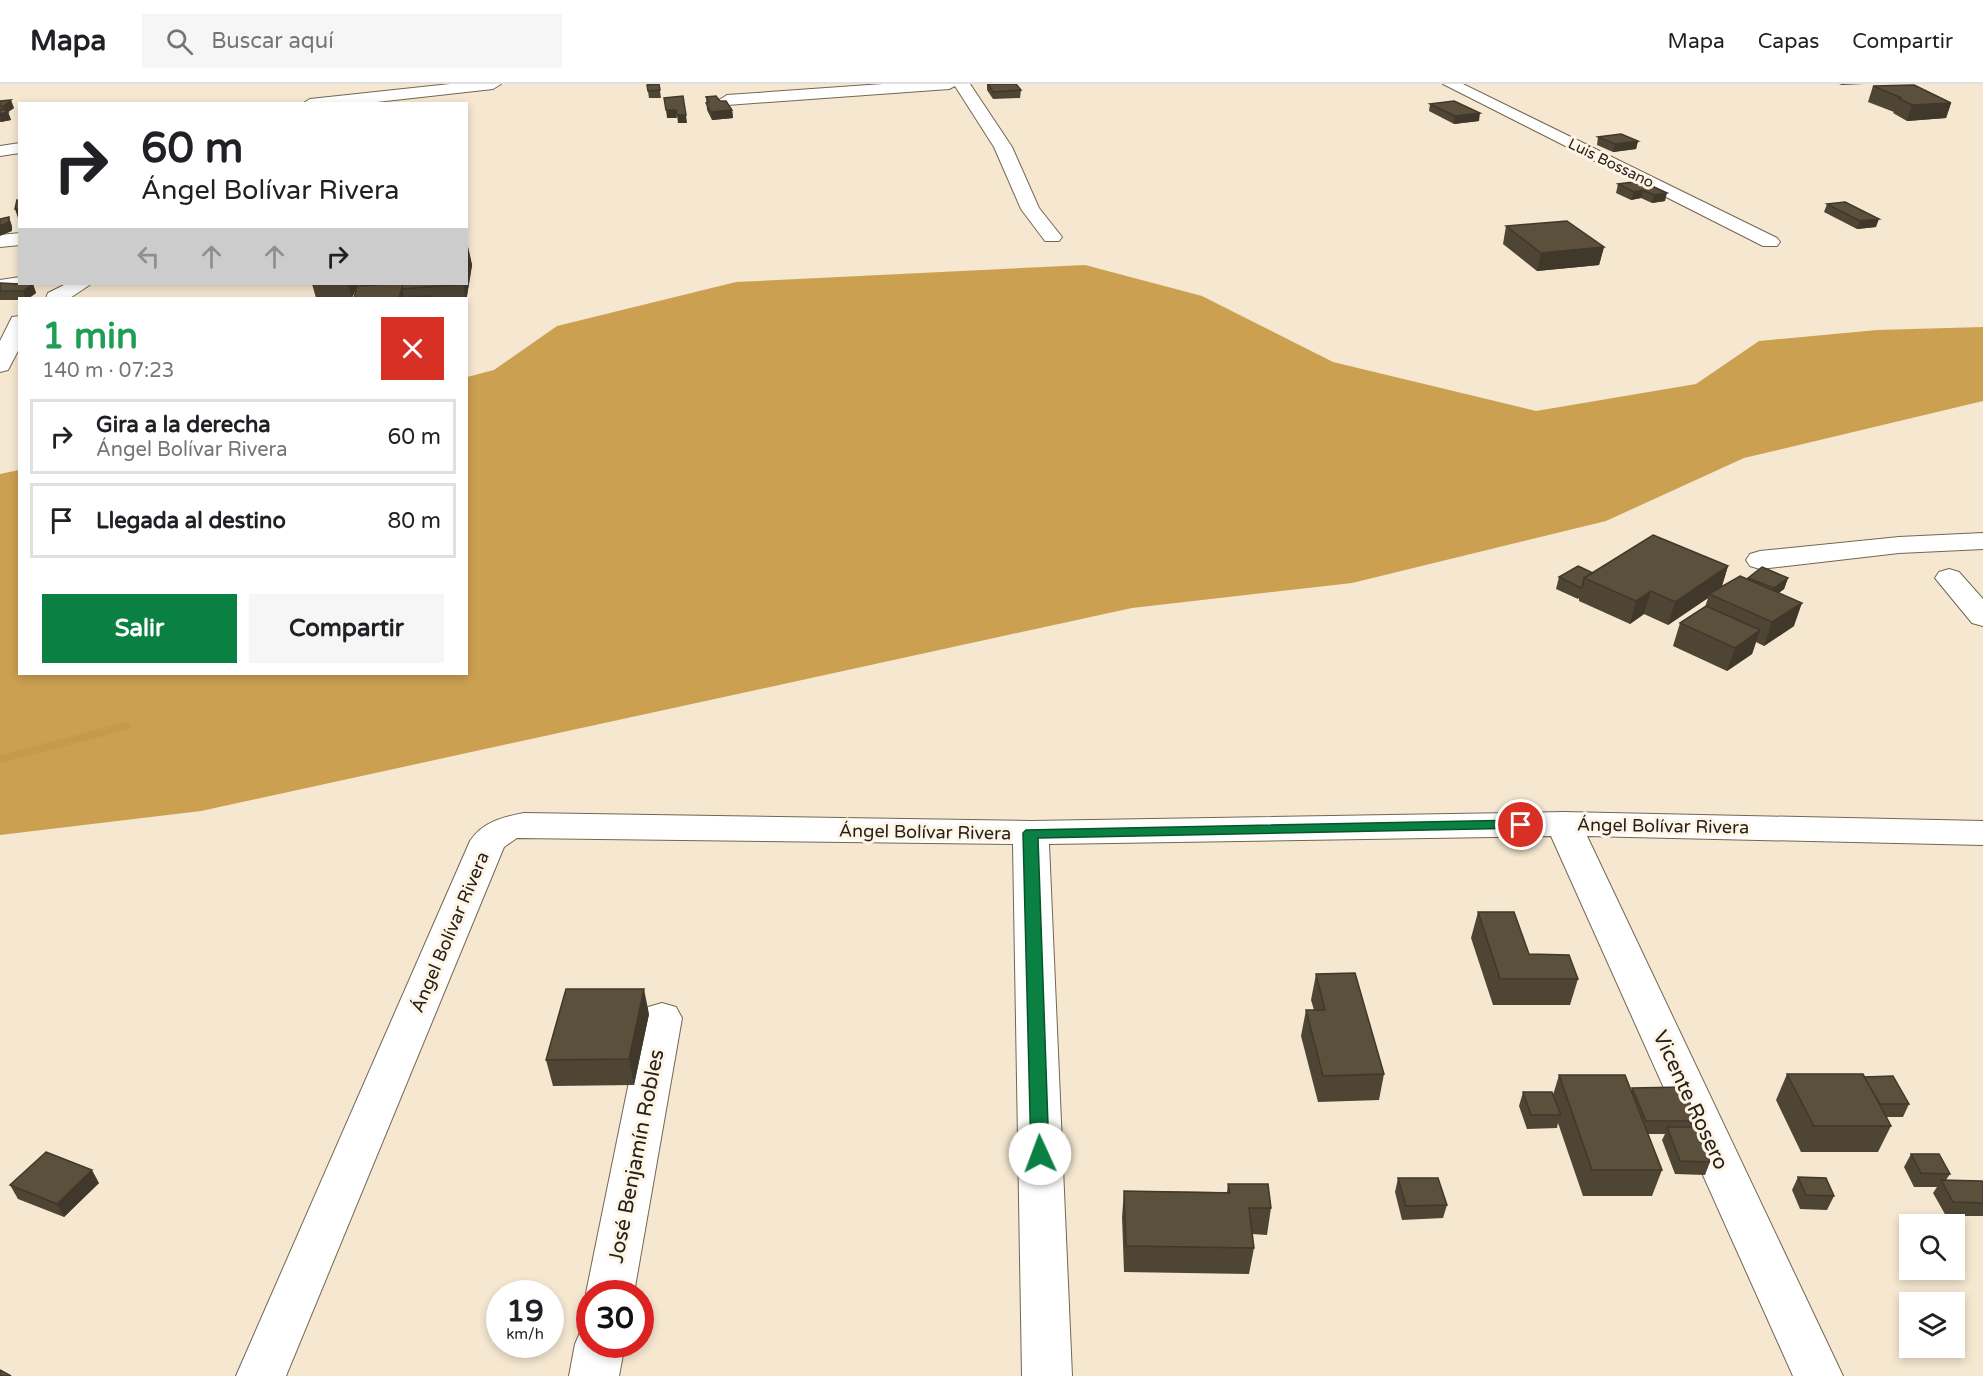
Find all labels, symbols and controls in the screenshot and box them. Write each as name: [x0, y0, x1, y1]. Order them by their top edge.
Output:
search box: [142, 14, 562, 68]
text: Mapa: [30, 24, 106, 58]
icon: search: [163, 25, 196, 58]
text: Buscar aquí: [211, 28, 334, 54]
text: Mapa: [1668, 29, 1725, 54]
text: Capas: [1758, 29, 1819, 54]
text: Compartir: [1852, 29, 1953, 54]
text: 60 m: [141, 123, 243, 174]
icon: right: [42, 126, 120, 204]
street label: Luis Bossano: [1565, 134, 1657, 192]
text: Ángel Bolívar Rivera: [141, 174, 399, 207]
icon: left: [132, 240, 165, 273]
icon: ahead: [195, 240, 228, 273]
icon: ahead: [258, 240, 291, 273]
icon: right: [321, 240, 354, 273]
text: 1 min: [42, 315, 138, 358]
button: close: [381, 317, 444, 380]
text: 140 m · 07:23: [42, 359, 174, 383]
text: Gira a la derecha: [96, 412, 271, 438]
icon: right: [45, 420, 78, 453]
text: 60 m: [387, 424, 441, 450]
text: Ángel Bolívar Rivera: [96, 438, 287, 462]
icon: arrive: [45, 504, 78, 537]
text: Llegada al destino: [96, 508, 286, 534]
text: 80 m: [387, 508, 441, 534]
button: Salir: [42, 594, 237, 663]
button: Compartir: [249, 594, 444, 663]
pin: [1495, 799, 1546, 850]
icon: arrive: [1504, 808, 1537, 841]
street label: Ángel Bolívar Rivera: [1577, 813, 1749, 839]
street label: Ángel Bolívar Rivera: [839, 819, 1011, 845]
street label: Ángel Bolívar Rivera: [406, 848, 494, 1016]
street label: Vicente Rosero: [1647, 1027, 1734, 1174]
street label: José Benjamín Robles: [604, 1047, 669, 1265]
position arrow: [1008, 1122, 1072, 1186]
map controls: [1899, 1214, 1965, 1358]
button: search: [1899, 1214, 1965, 1280]
speed limit sign: 30: [576, 1280, 654, 1358]
button: layers: [1899, 1292, 1965, 1358]
text: 19: [506, 1293, 544, 1330]
text: km/h: [506, 1325, 544, 1343]

